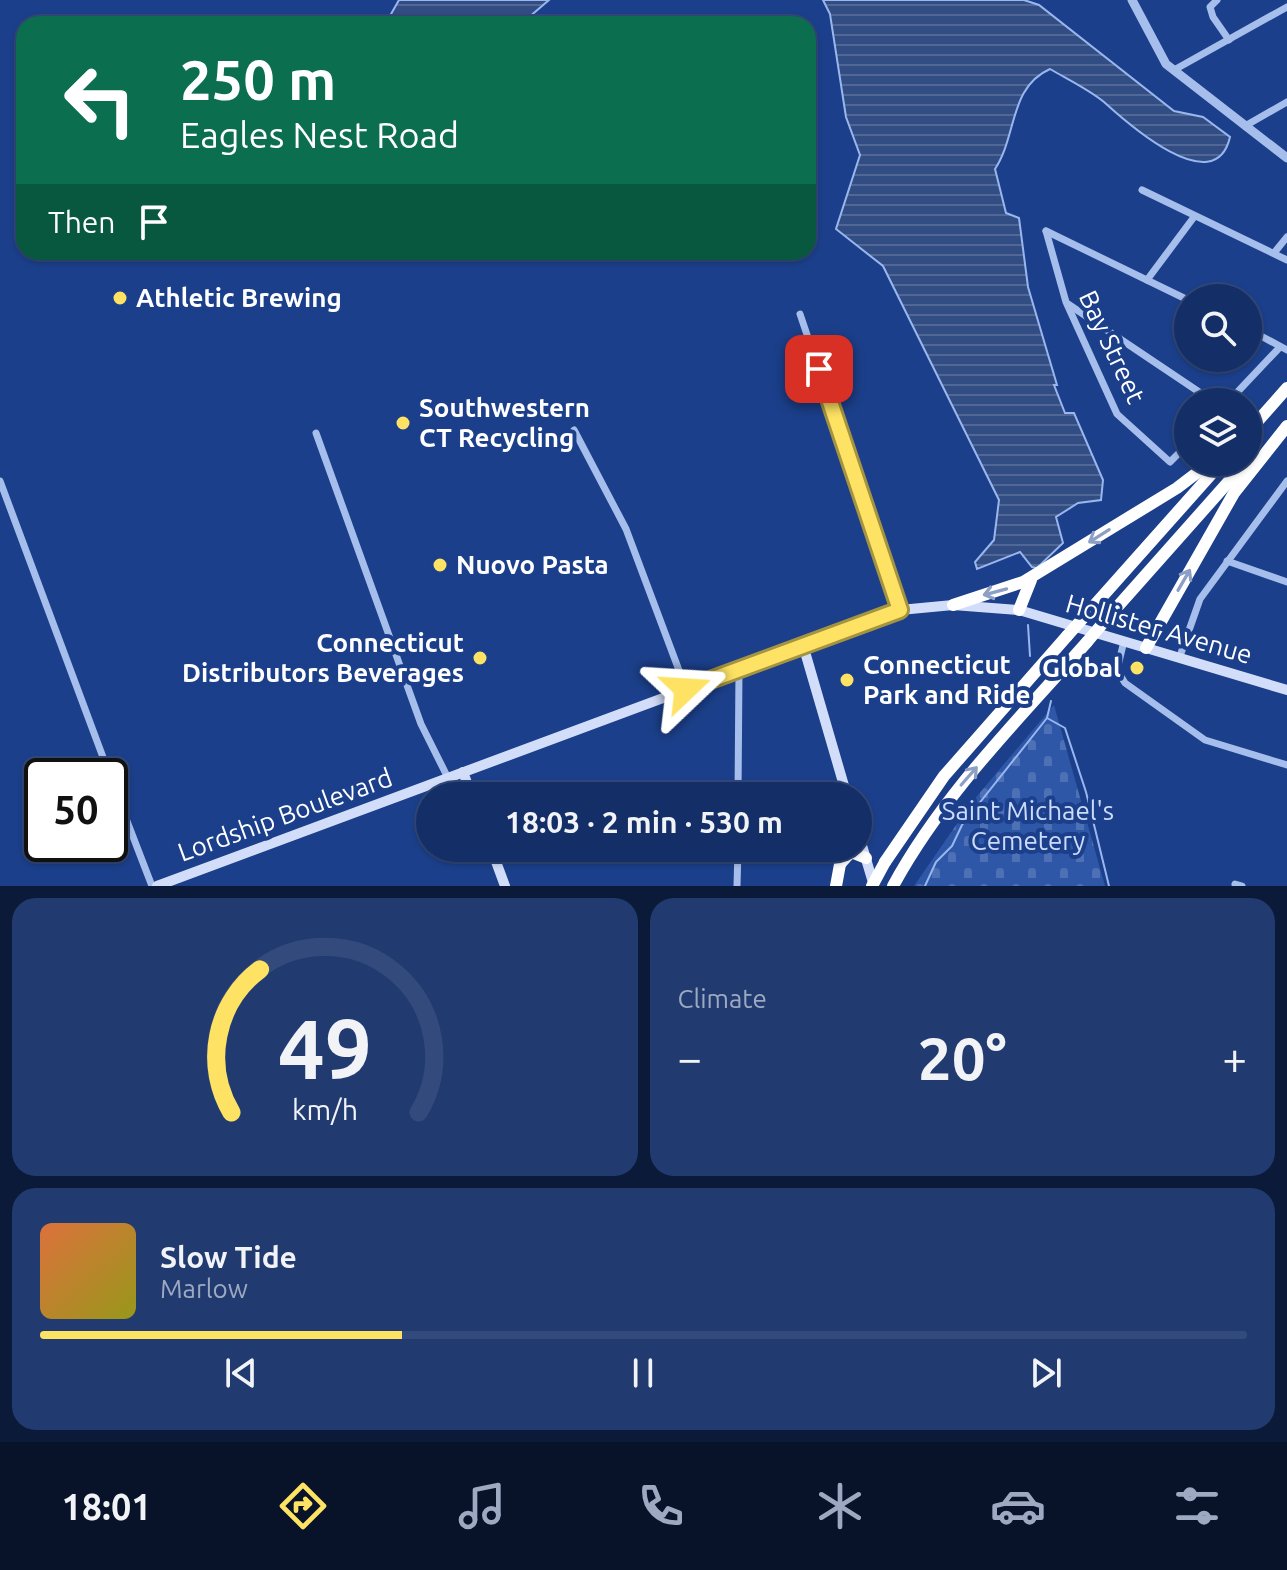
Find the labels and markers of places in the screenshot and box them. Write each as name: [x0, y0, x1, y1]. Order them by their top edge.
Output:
place label: Athletic Brewing: [136, 283, 342, 312]
marker: Athletic Brewing: [111, 289, 129, 307]
pin: [785, 335, 853, 403]
place label: Southwestern CT Recycling: [419, 393, 590, 452]
marker: Southwestern CT Recycling: [394, 414, 412, 432]
place label: Nuovo Pasta: [456, 550, 609, 579]
marker: Nuovo Pasta: [431, 556, 449, 574]
place label: Connecticut Distributors Beverages: [182, 628, 464, 687]
marker: Connecticut Distributors Beverages: [471, 649, 489, 667]
place label: Connecticut Park and Ride: [863, 650, 1030, 709]
place label: Global: [1042, 653, 1121, 682]
marker: Global: [1128, 659, 1146, 677]
marker: Connecticut Park and Ride: [838, 671, 856, 689]

